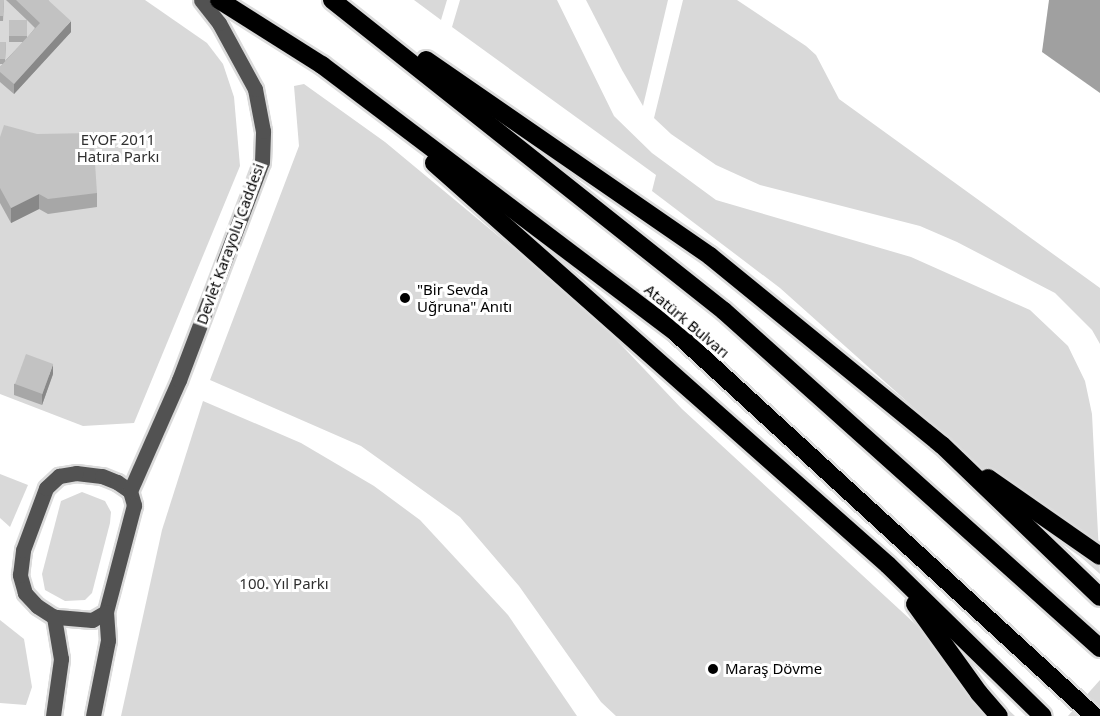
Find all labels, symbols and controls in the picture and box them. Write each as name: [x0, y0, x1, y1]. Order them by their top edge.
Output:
park label: EYOF 2011 Hatıra Parkı: [77, 130, 159, 165]
street label: Devlet Karayolu Caddesi: [192, 161, 268, 327]
place label: "Bir Sevda Uğruna" Anıtı: [417, 280, 512, 315]
street label: Atatürk Bulvarı: [641, 280, 733, 362]
marker: "Bir Sevda Uğruna" Anıtı: [398, 291, 412, 305]
park label: 100. Yıl Parkı: [239, 575, 329, 593]
place label: Maraş Dövme: [725, 660, 822, 678]
marker: Maraş Dövme: [706, 662, 720, 676]

